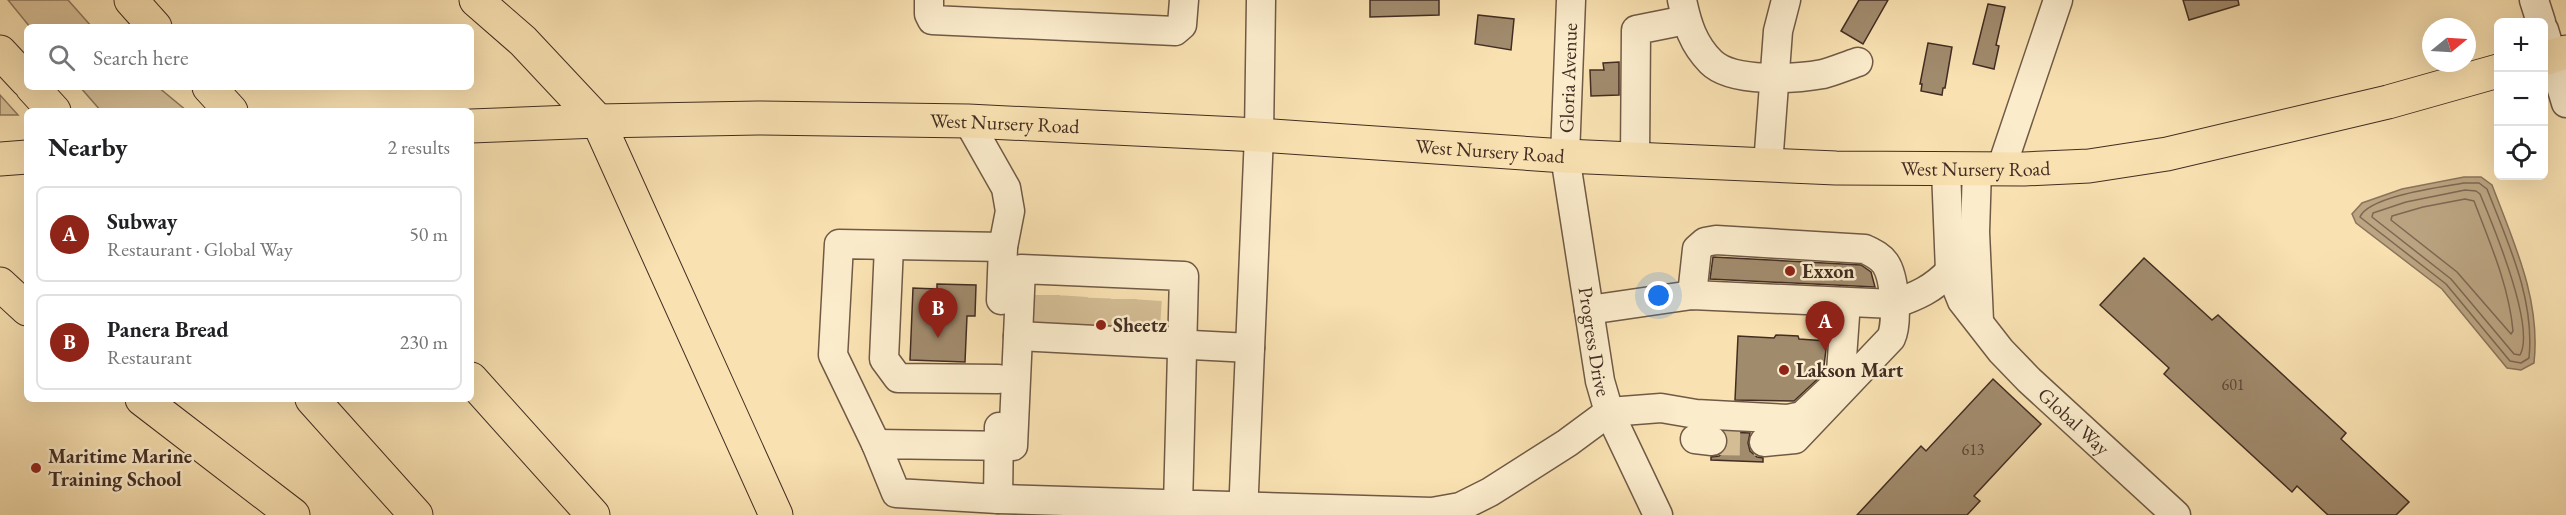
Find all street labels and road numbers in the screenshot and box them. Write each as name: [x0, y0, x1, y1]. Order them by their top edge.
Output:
street label: Gloria Avenue: [1553, 22, 1583, 134]
street label: West Nursery Road: [930, 107, 1081, 139]
street label: West Nursery Road: [1414, 133, 1566, 169]
street label: West Nursery Road: [1901, 155, 2052, 182]
street label: Progress Drive: [1573, 285, 1617, 400]
street label: Global Way: [2032, 382, 2116, 461]

